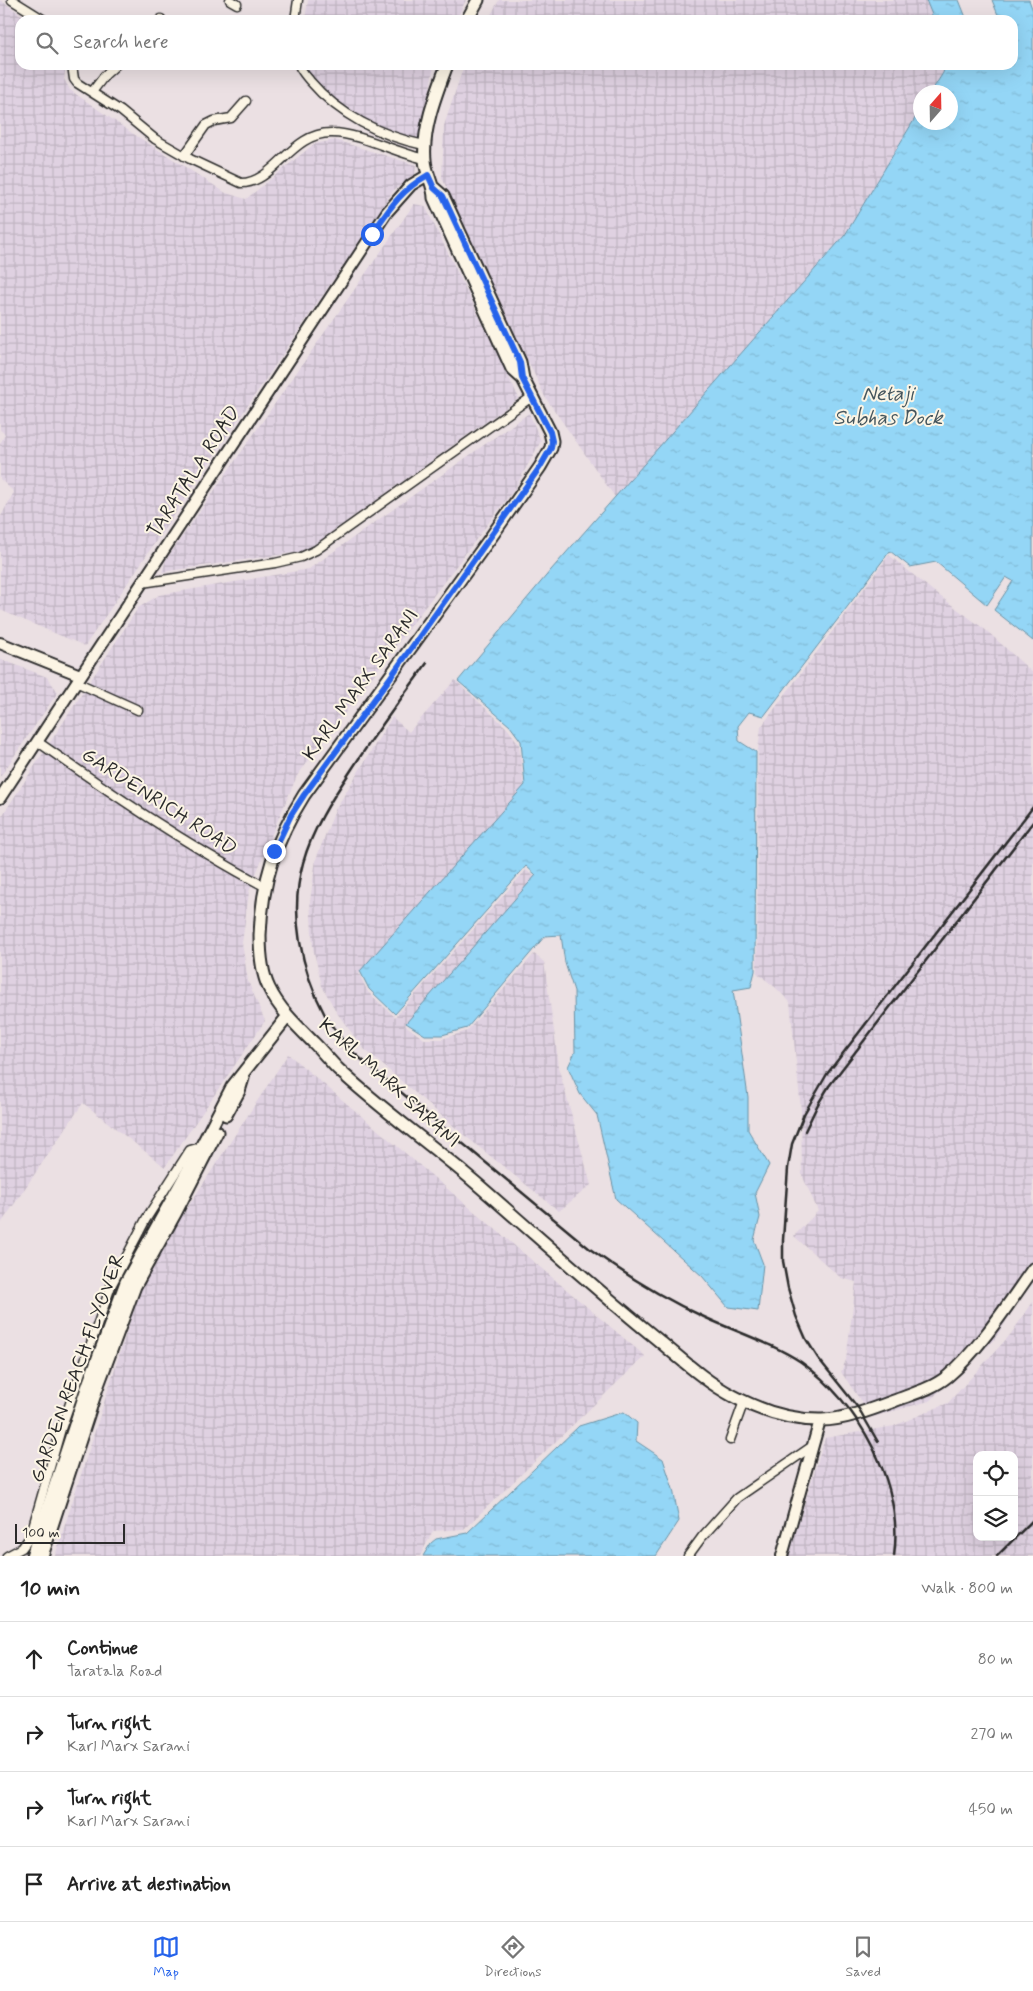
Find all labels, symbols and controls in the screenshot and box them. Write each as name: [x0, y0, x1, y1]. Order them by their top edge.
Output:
search box: [15, 15, 1018, 70]
icon: search: [33, 29, 61, 57]
text: Search here: [73, 30, 169, 55]
north arrow: [913, 85, 958, 130]
route start: [361, 223, 384, 246]
water label: Netaji Subhas Dock: [833, 380, 944, 432]
street label: TARATALA ROAD: [141, 401, 247, 543]
street label: KARL MARX SARANI: [297, 604, 425, 766]
street label: GARDENRICH ROAD: [76, 742, 242, 862]
route end: [263, 840, 286, 863]
street label: KARL MARX SARANI: [312, 1012, 466, 1154]
street label: GARDEN REACH FLYOVER: [24, 1249, 132, 1487]
map controls: [973, 1451, 1018, 1541]
button: locate: [973, 1451, 1018, 1496]
button: layers: [973, 1496, 1018, 1541]
scale bar: [15, 1521, 125, 1544]
text: 100 m: [22, 1524, 60, 1542]
text: 10 min: [20, 1575, 80, 1603]
text: Walk · 800 m: [921, 1578, 1013, 1599]
text: Continue: [67, 1636, 138, 1661]
icon: ahead: [20, 1645, 48, 1673]
text: 80 m: [978, 1649, 1013, 1670]
text: Taratala Road: [67, 1661, 162, 1682]
text: Turn right: [67, 1711, 151, 1736]
icon: right: [20, 1720, 48, 1748]
text: 270 m: [970, 1724, 1013, 1745]
text: Karl Marx Sarani: [67, 1736, 190, 1757]
text: Turn right: [67, 1786, 151, 1811]
icon: right: [20, 1795, 48, 1823]
text: 450 m: [968, 1799, 1013, 1820]
text: Karl Marx Sarani: [67, 1811, 190, 1832]
icon: arrive: [20, 1870, 48, 1898]
text: Arrive at destination: [67, 1872, 231, 1897]
tab: Map: [152, 1933, 180, 1981]
tab: Directions: [484, 1933, 542, 1981]
tab: Saved: [846, 1933, 881, 1981]

